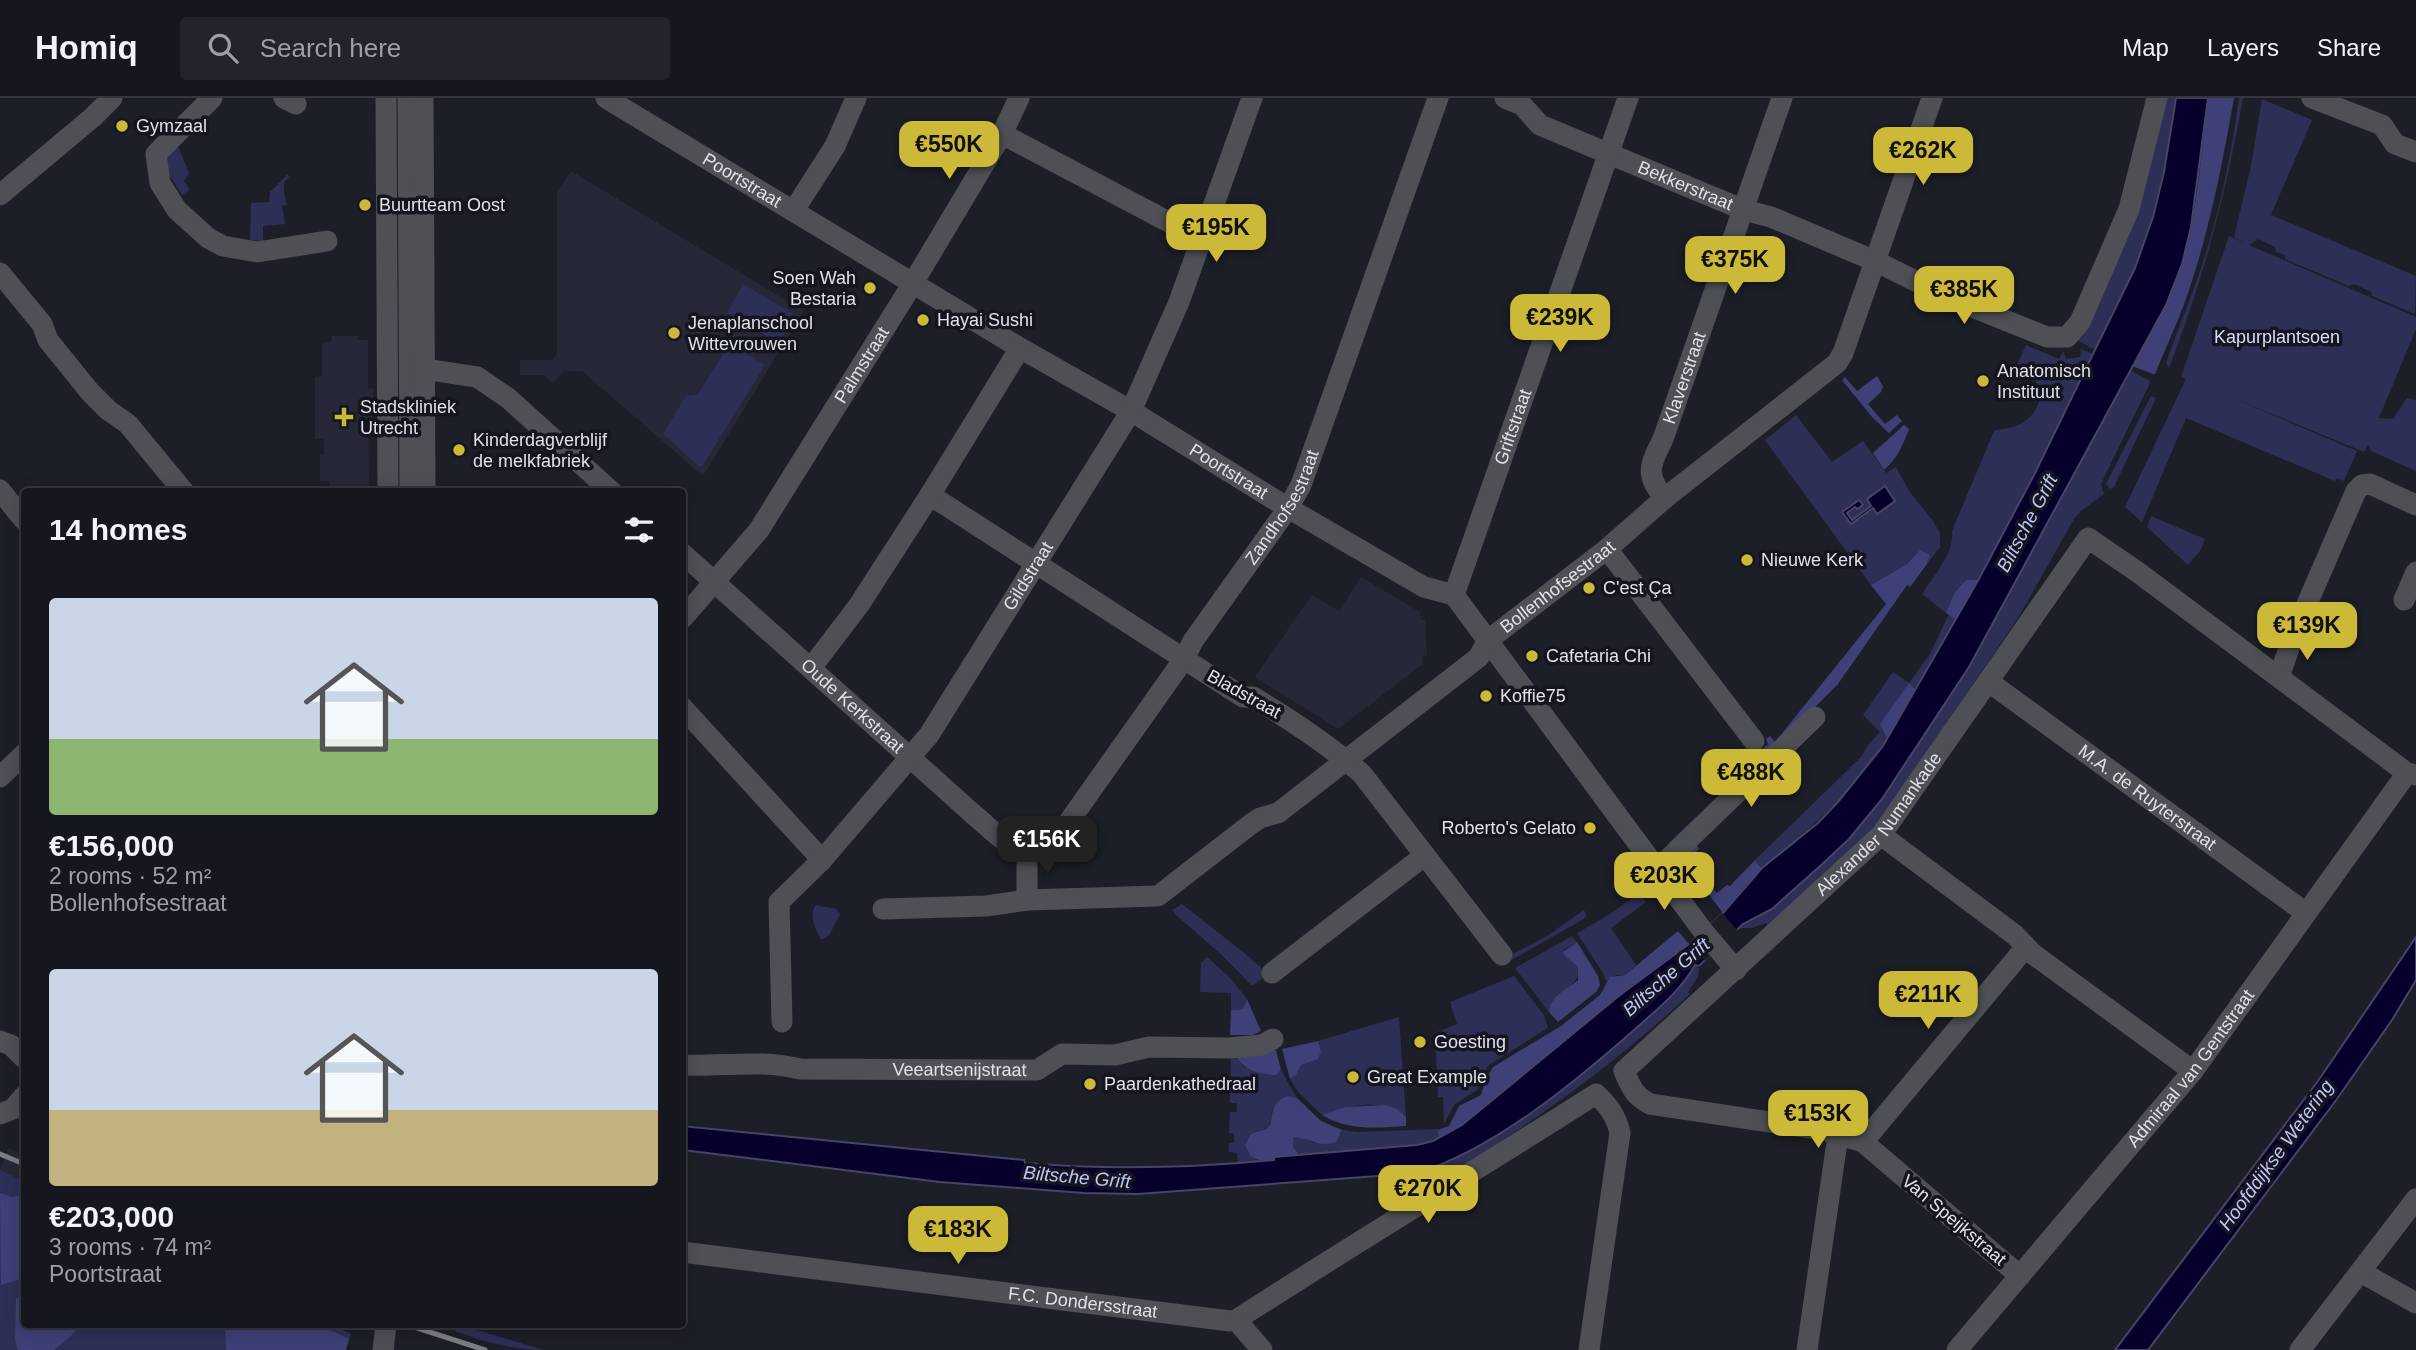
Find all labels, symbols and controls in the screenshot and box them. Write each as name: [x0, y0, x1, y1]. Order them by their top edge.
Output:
search box: [180, 17, 670, 80]
text: Homiq: [35, 29, 138, 66]
icon: search: [204, 29, 242, 67]
text: Search here: [260, 33, 401, 63]
text: Map: [2122, 34, 2169, 61]
text: Layers: [2207, 34, 2279, 61]
text: Share: [2317, 34, 2381, 61]
place label: Gymzaal: [136, 116, 207, 136]
marker: Gymzaal: [114, 118, 130, 134]
pin: €550K: [900, 122, 998, 181]
pin: €262K: [1874, 127, 1972, 187]
text: €550K: [915, 131, 983, 157]
text: €262K: [1889, 137, 1957, 163]
street label: Poortstraat: [699, 149, 785, 212]
street label: Bekkerstraat: [1635, 157, 1736, 214]
place label: Buurtteam Oost: [379, 195, 505, 215]
marker: Buurtteam Oost: [357, 197, 373, 213]
pin: €195K: [1167, 204, 1265, 264]
text: €195K: [1182, 214, 1250, 240]
pin: €375K: [1686, 236, 1784, 296]
text: €375K: [1701, 246, 1769, 272]
pin: €385K: [1915, 266, 2013, 326]
place label: Soen Wah Bestaria: [773, 268, 857, 309]
text: €385K: [1930, 276, 1998, 302]
marker: Soen Wah Bestaria: [862, 280, 878, 296]
pin: €239K: [1511, 294, 1609, 354]
text: €239K: [1526, 304, 1594, 330]
place label: Hayai Sushi: [937, 310, 1033, 330]
marker: Hayai Sushi: [915, 312, 931, 328]
place label: Jenaplanschool Wittevrouwen: [688, 313, 813, 354]
street label: Palmstraat: [831, 323, 893, 407]
marker: Jenaplanschool Wittevrouwen: [666, 325, 682, 341]
park label: Kapurplantsoen: [2214, 327, 2340, 347]
street label: Klaverstraat: [1659, 329, 1710, 427]
place label: Anatomisch Instituut: [1997, 361, 2091, 402]
marker: Anatomisch Instituut: [1975, 373, 1991, 389]
street label: Griftstraat: [1490, 386, 1535, 468]
place label: Stadskliniek Utrecht: [360, 397, 457, 438]
marker: Stadskliniek Utrecht: [334, 407, 354, 427]
place label: Kinderdagverblijf de melkfabriek: [473, 430, 608, 471]
street label: Poortstraat: [1186, 440, 1271, 503]
marker: Kinderdagverblijf de melkfabriek: [451, 442, 467, 458]
street label: Zandhofsestraat: [1241, 447, 1323, 568]
water label: Biltsche Grift: [1992, 470, 2062, 575]
icon: filters: [620, 511, 658, 549]
text: 14 homes: [49, 513, 187, 546]
street label: Bollenhofsestraat: [1496, 537, 1619, 637]
street label: Gildstraat: [999, 538, 1057, 614]
place label: Nieuwe Kerk: [1761, 550, 1864, 570]
marker: Nieuwe Kerk: [1739, 552, 1755, 568]
place label: C'est Ça: [1603, 578, 1672, 598]
marker: C'est Ça: [1581, 580, 1597, 596]
pin: €139K: [2258, 602, 2356, 662]
text: €139K: [2273, 612, 2341, 638]
icon: home: [291, 644, 417, 770]
place label: Cafetaria Chi: [1546, 646, 1651, 666]
marker: Cafetaria Chi: [1524, 648, 1540, 664]
street label: Oude Kerkstraat: [797, 655, 908, 757]
street label: Bladstraat: [1204, 666, 1284, 722]
place label: Koffie75: [1500, 686, 1566, 706]
marker: Koffie75: [1478, 688, 1494, 704]
street label: M.A. de Ruyterstraat: [2075, 741, 2220, 854]
street label: Alexander Numankade: [1812, 749, 1945, 900]
pin: €488K: [1702, 750, 1800, 809]
text: €488K: [1717, 759, 1785, 785]
pin: €156K: [998, 816, 1096, 876]
place label: Roberto's Gelato: [1441, 818, 1576, 838]
marker: Roberto's Gelato: [1582, 820, 1598, 836]
text: €156K: [1013, 826, 1081, 852]
text: €156,000: [49, 829, 174, 862]
pin: €203K: [1615, 852, 1713, 912]
text: €203K: [1630, 862, 1698, 888]
text: 2 rooms · 52 m²: [49, 863, 211, 889]
text: Bollenhofsestraat: [49, 890, 227, 916]
water label: Biltsche Grift: [1618, 933, 1714, 1020]
pin: €211K: [1879, 972, 1977, 1031]
text: €211K: [1895, 981, 1961, 1007]
street label: Admiraal van Gentstraat: [2123, 986, 2258, 1151]
icon: home: [291, 1015, 417, 1141]
place label: Goesting: [1434, 1032, 1506, 1052]
marker: Goesting: [1412, 1034, 1428, 1050]
street label: Veeartsenijstraat: [892, 1059, 1027, 1080]
place label: Great Example: [1367, 1067, 1487, 1087]
marker: Great Example: [1345, 1069, 1361, 1085]
place label: Paardenkathedraal: [1104, 1074, 1256, 1094]
marker: Paardenkathedraal: [1082, 1076, 1098, 1092]
water label: Hoofddijkse Wetering: [2215, 1076, 2338, 1234]
pin: €153K: [1769, 1090, 1867, 1150]
text: €153K: [1784, 1100, 1852, 1126]
water label: Biltsche Grift: [1022, 1162, 1132, 1192]
pin: €270K: [1379, 1166, 1477, 1225]
street label: Van Speijkstraat: [1898, 1171, 2010, 1269]
text: €270K: [1394, 1175, 1462, 1201]
text: €203,000: [49, 1200, 174, 1233]
pin: €183K: [909, 1206, 1007, 1266]
text: €183K: [924, 1216, 992, 1242]
text: 3 rooms · 74 m²: [49, 1234, 211, 1260]
text: Poortstraat: [49, 1261, 162, 1287]
street label: F.C. Dondersstraat: [1007, 1283, 1159, 1322]

